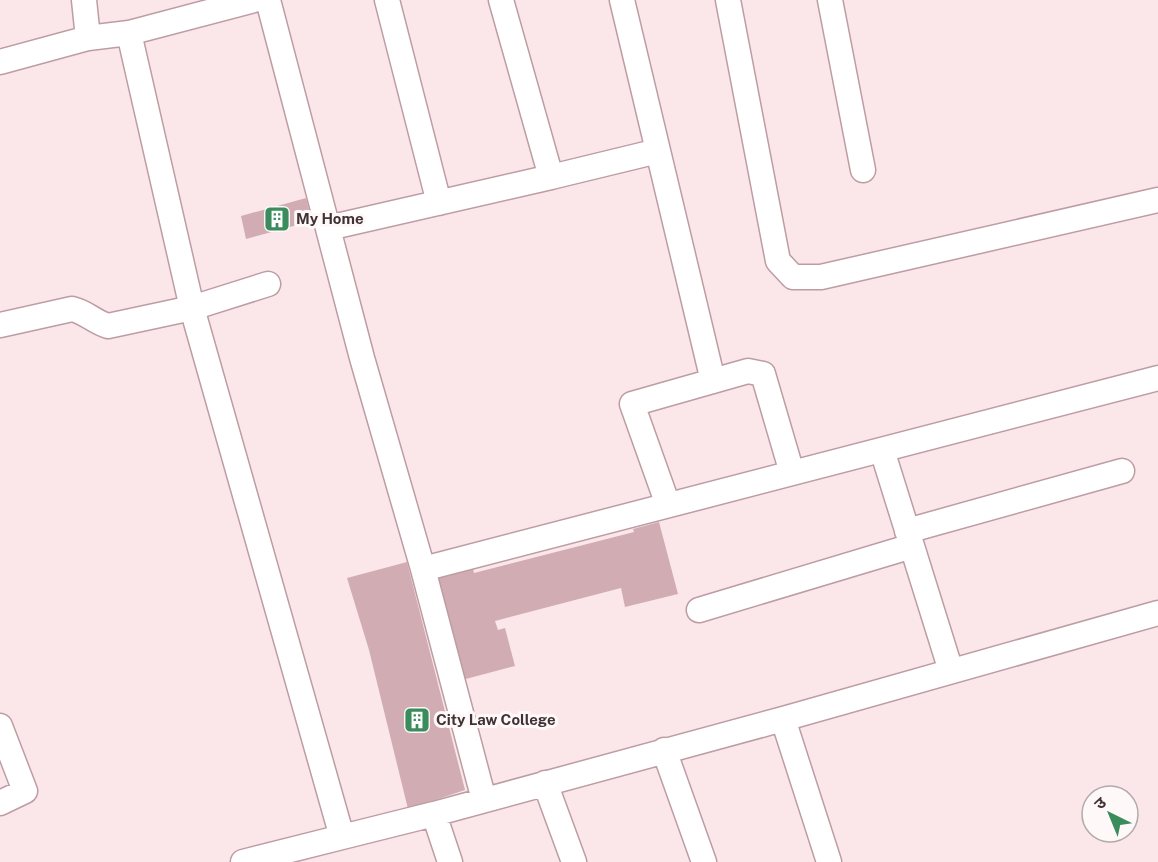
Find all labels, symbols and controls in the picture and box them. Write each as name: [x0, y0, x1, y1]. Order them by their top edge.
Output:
building icon: My Home: [262, 204, 292, 234]
place label: My Home: [296, 210, 364, 227]
building icon: City Law College: [402, 705, 432, 735]
place label: City Law College: [436, 711, 556, 728]
north arrow: [1080, 784, 1140, 844]
text: उ: [1090, 793, 1110, 814]

